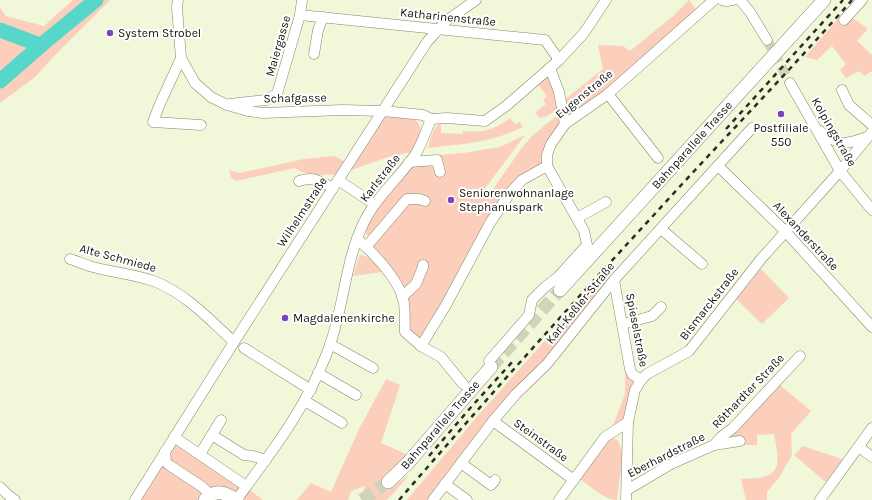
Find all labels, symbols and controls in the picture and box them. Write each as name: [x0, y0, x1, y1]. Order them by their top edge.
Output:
street label: Katharinenstraße: [399, 5, 497, 29]
street label: Maiergasse: [263, 14, 293, 78]
place label: System Strobel: [118, 26, 201, 40]
marker: System Strobel: [105, 28, 115, 38]
street label: Eugenstraße: [553, 67, 615, 121]
street label: Schafgasse: [263, 90, 327, 106]
street label: Kolpingstraße: [809, 95, 859, 169]
street label: Bahnparallele Trasse: [649, 98, 735, 192]
marker: Postfiliale 550: [776, 109, 786, 119]
place label: Postfiliale 550: [754, 121, 808, 149]
street label: Karlstraße: [357, 151, 403, 205]
street label: Wilhelmstraße: [274, 174, 330, 250]
place label: Seniorenwohnanlage Stephanuspark: [459, 186, 574, 214]
marker: Seniorenwohnanlage Stephanuspark: [446, 195, 456, 205]
street label: Alexanderstraße: [770, 199, 842, 273]
street label: Alte Schmiede: [78, 241, 158, 275]
street label: Karl-Keßler-Straße: [543, 259, 617, 347]
street label: Bismarckstraße: [676, 265, 742, 343]
street label: Spieselstraße: [623, 292, 651, 368]
place label: Magdalenenkirche: [293, 311, 395, 325]
marker: Magdalenenkirche: [280, 313, 290, 323]
street label: Röthardter Straße: [709, 351, 787, 431]
street label: Bahnparallele Trasse: [398, 378, 482, 472]
street label: Steinstraße: [511, 416, 571, 464]
street label: Eberhardstraße: [625, 429, 707, 481]

